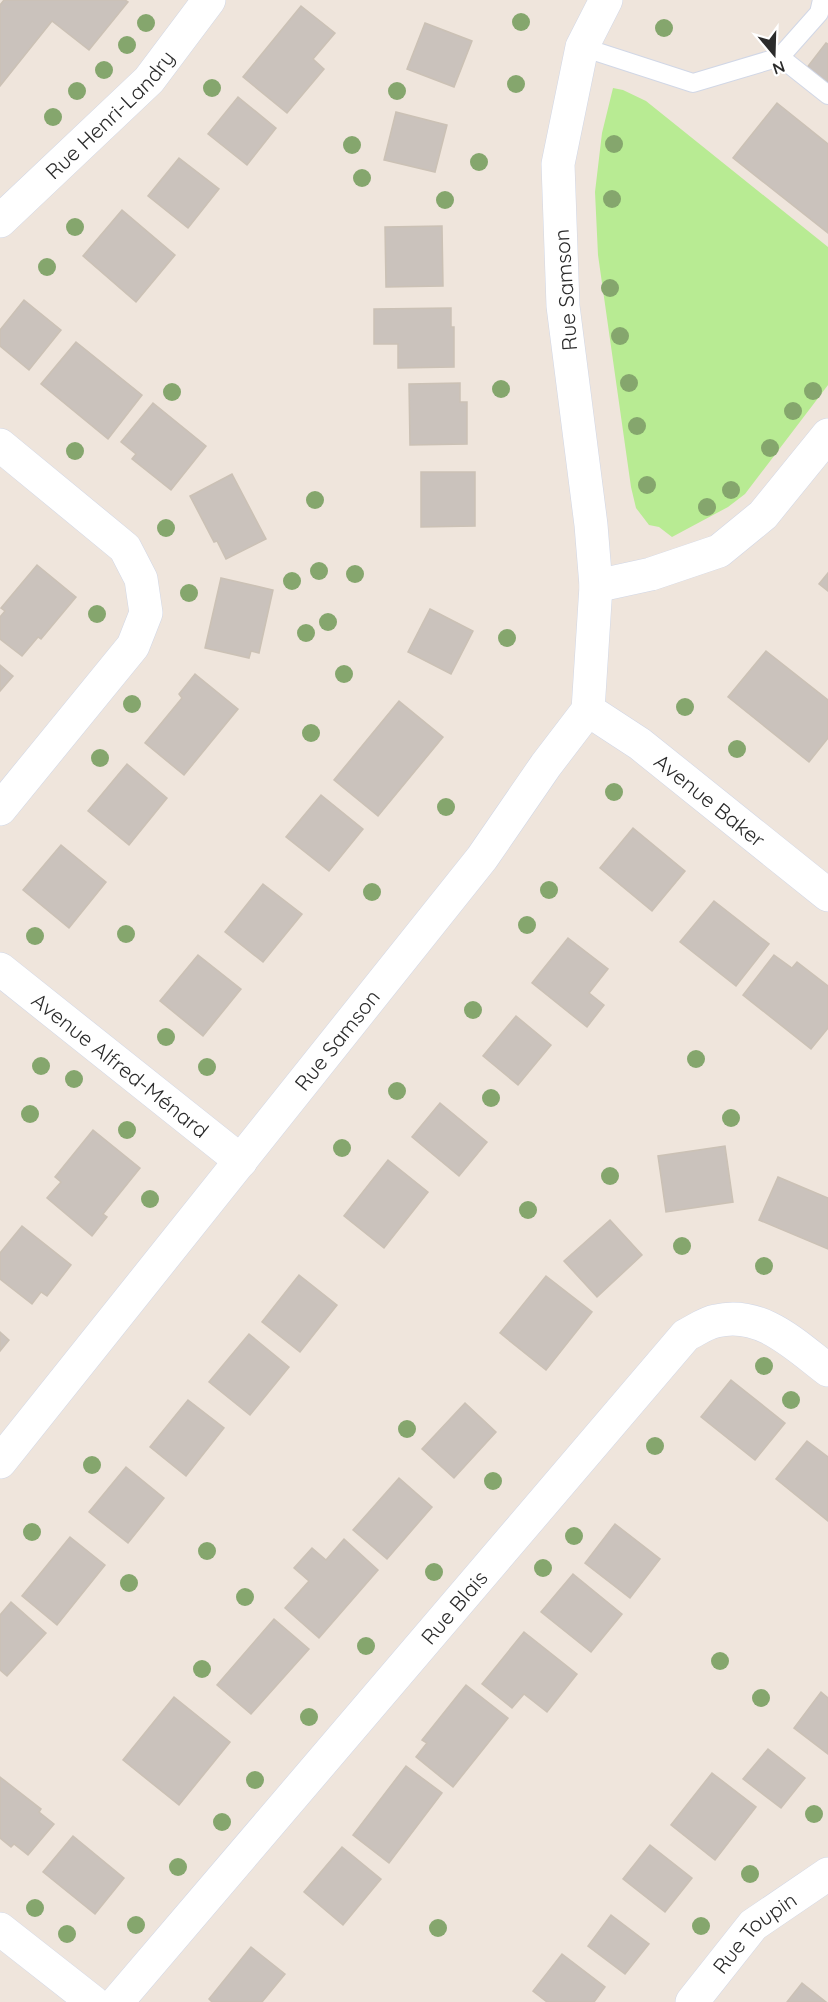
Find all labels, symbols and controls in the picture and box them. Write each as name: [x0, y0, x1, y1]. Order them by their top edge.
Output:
north arrow: [744, 24, 804, 84]
street label: Rue Henri-Landry: [40, 45, 180, 184]
text: N: [770, 57, 788, 80]
street label: Rue Samson: [548, 228, 582, 352]
street label: Avenue Baker: [649, 748, 771, 853]
street label: Rue Samson: [289, 984, 385, 1096]
street label: Avenue Alfred-Ménard: [27, 987, 214, 1143]
street label: Rue Blais: [415, 1565, 493, 1649]
street label: Rue Toupin: [707, 1886, 801, 1979]

